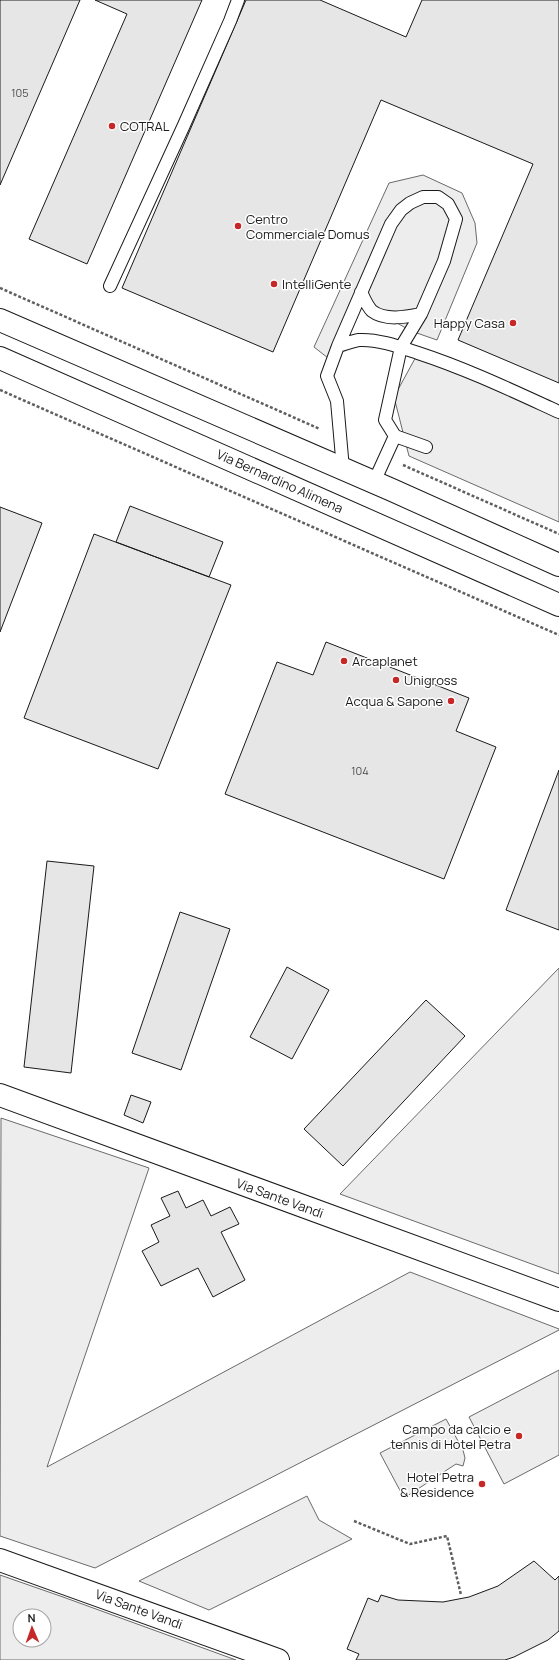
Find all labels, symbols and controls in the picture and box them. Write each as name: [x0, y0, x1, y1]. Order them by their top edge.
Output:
house number: 105: [11, 85, 29, 100]
place label: COTRAL: [120, 117, 170, 135]
marker: COTRAL: [107, 121, 117, 131]
place label: Centro Commerciale Domus: [246, 210, 370, 243]
marker: Centro Commerciale Domus: [233, 221, 243, 231]
place label: IntelliGente: [282, 275, 352, 293]
marker: IntelliGente: [269, 279, 279, 289]
place label: Happy Casa: [434, 314, 505, 332]
marker: Happy Casa: [508, 318, 518, 328]
street label: Via Bernardino Alimena: [214, 445, 346, 517]
place label: Arcaplanet: [352, 652, 418, 670]
marker: Arcaplanet: [339, 656, 349, 666]
place label: Unigross: [404, 671, 458, 689]
marker: Unigross: [391, 675, 401, 685]
place label: Acqua & Sapone: [345, 692, 443, 710]
marker: Acqua & Sapone: [446, 696, 456, 706]
house number: 104: [351, 763, 369, 778]
street label: Via Sante Vandi: [234, 1174, 326, 1222]
place label: Campo da calcio e tennis di Hotel Petra: [390, 1420, 511, 1453]
marker: Campo da calcio e tennis di Hotel Petra: [514, 1431, 524, 1441]
place label: Hotel Petra & Residence: [400, 1468, 474, 1501]
marker: Hotel Petra & Residence: [477, 1479, 487, 1489]
street label: Via Sante Vandi: [93, 1585, 185, 1633]
north arrow: [12, 1608, 52, 1648]
text: N: [27, 1610, 36, 1625]

